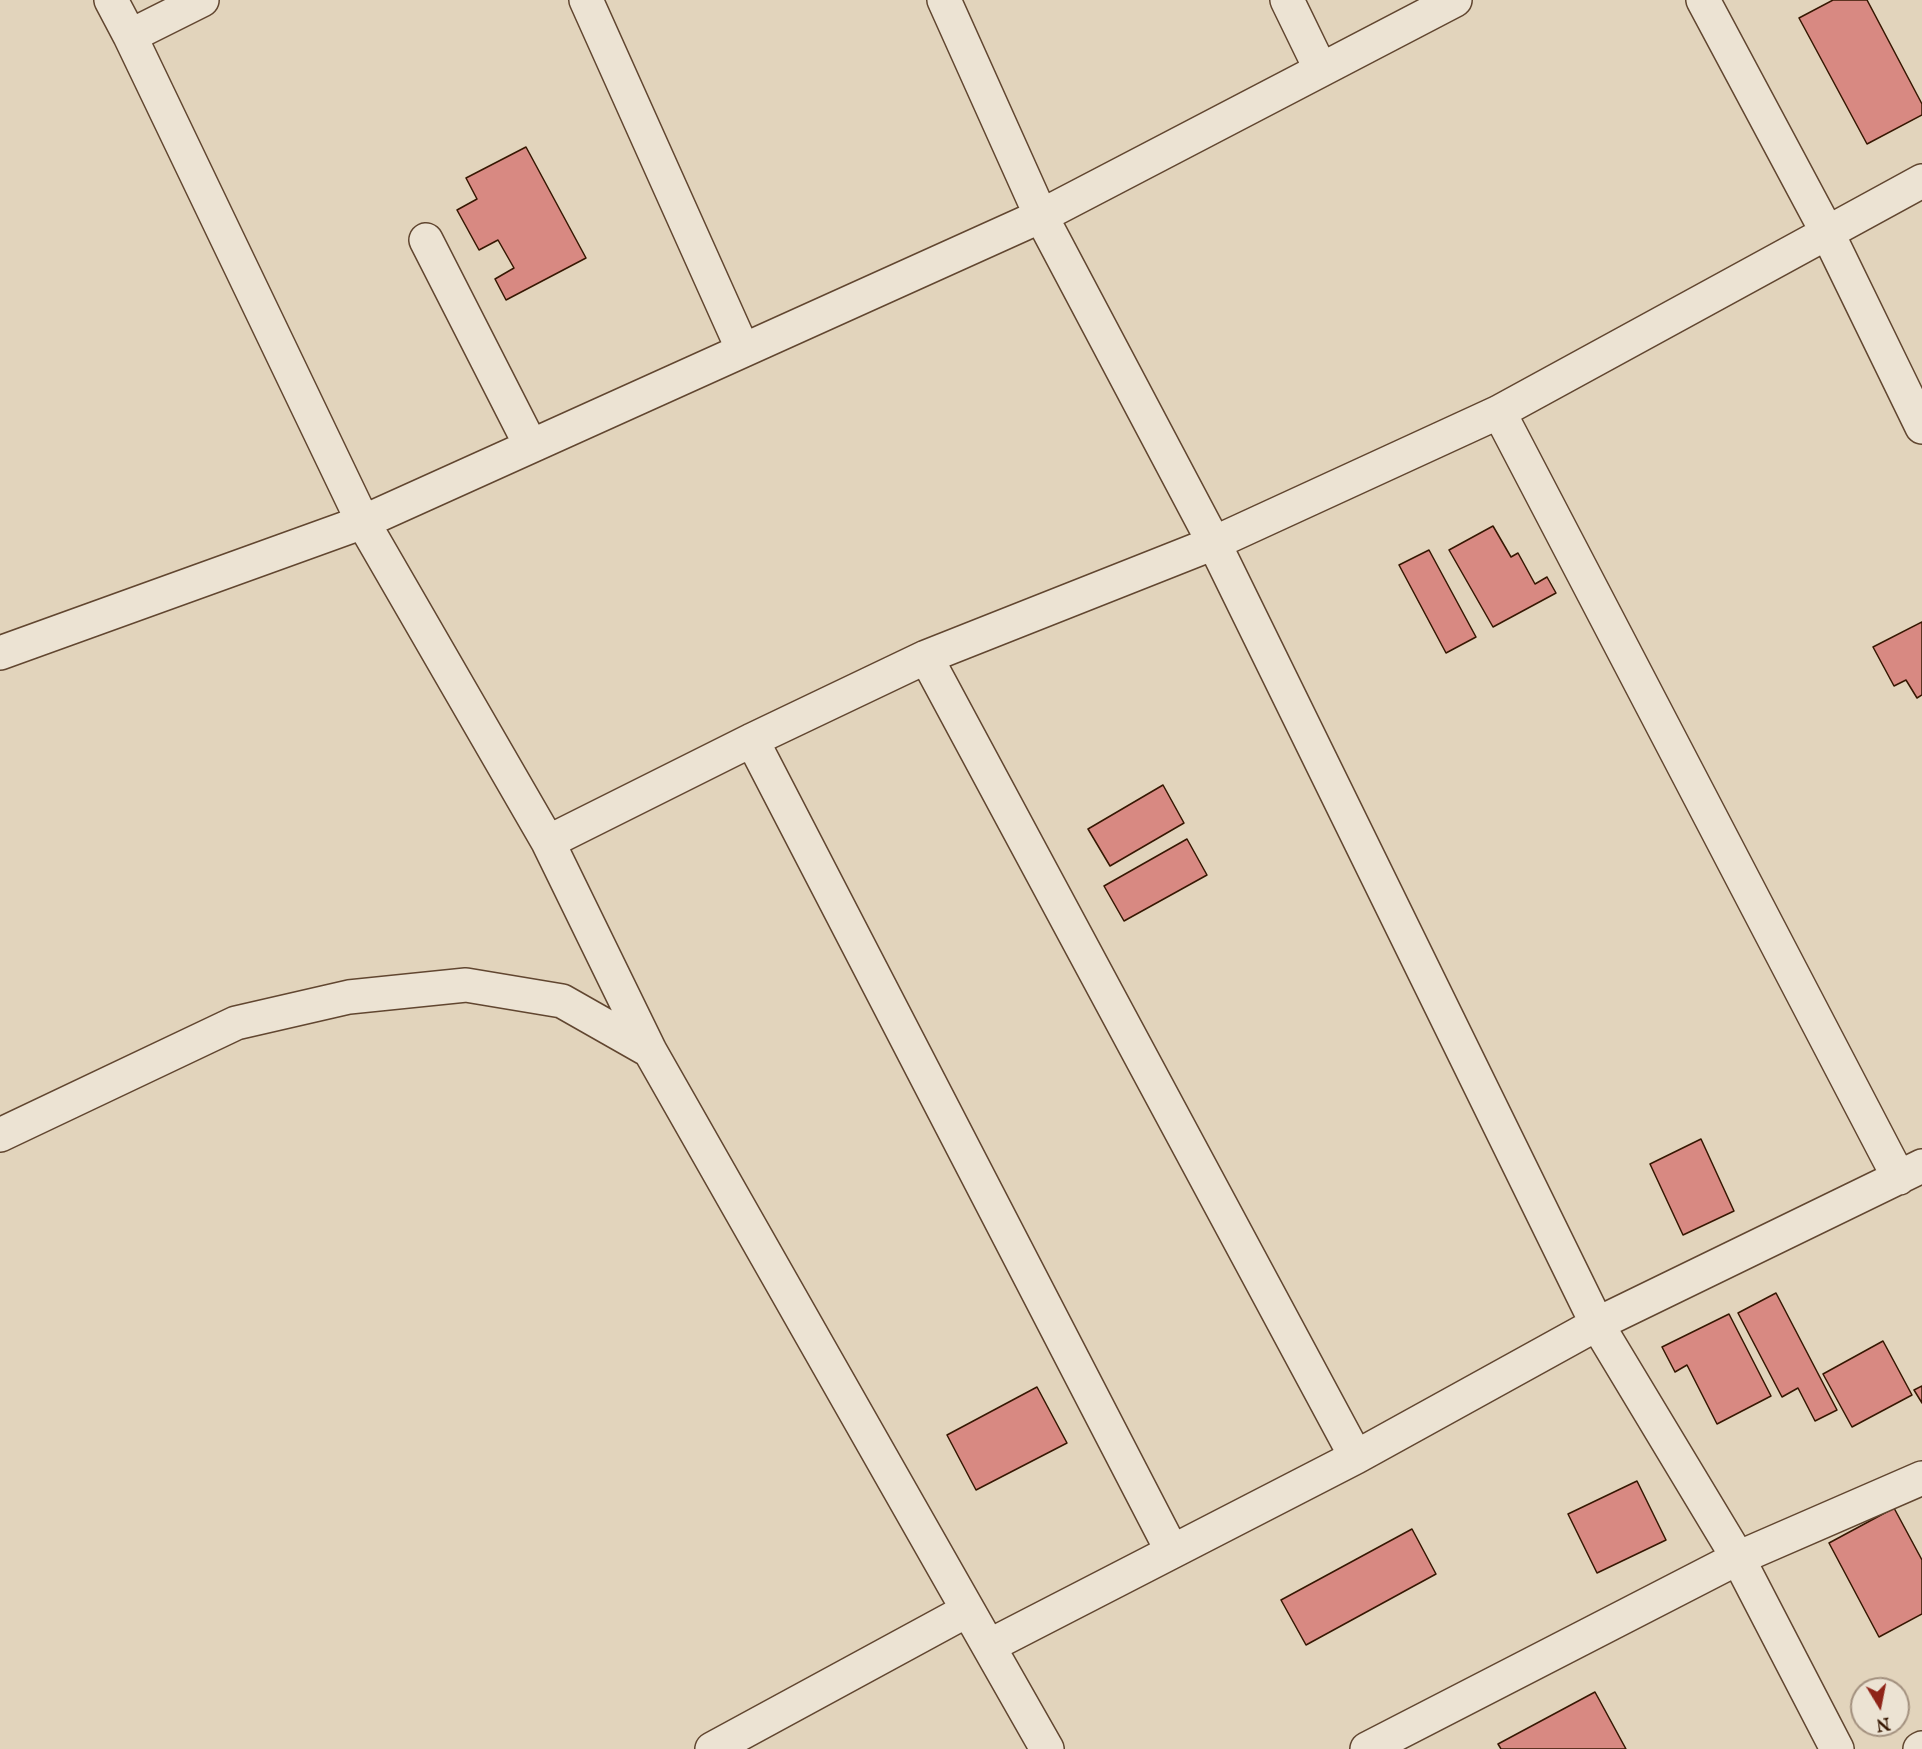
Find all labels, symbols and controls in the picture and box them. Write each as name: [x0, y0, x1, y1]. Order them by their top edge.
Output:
north arrow: [1850, 1677, 1910, 1737]
text: N: [1874, 1712, 1891, 1734]

